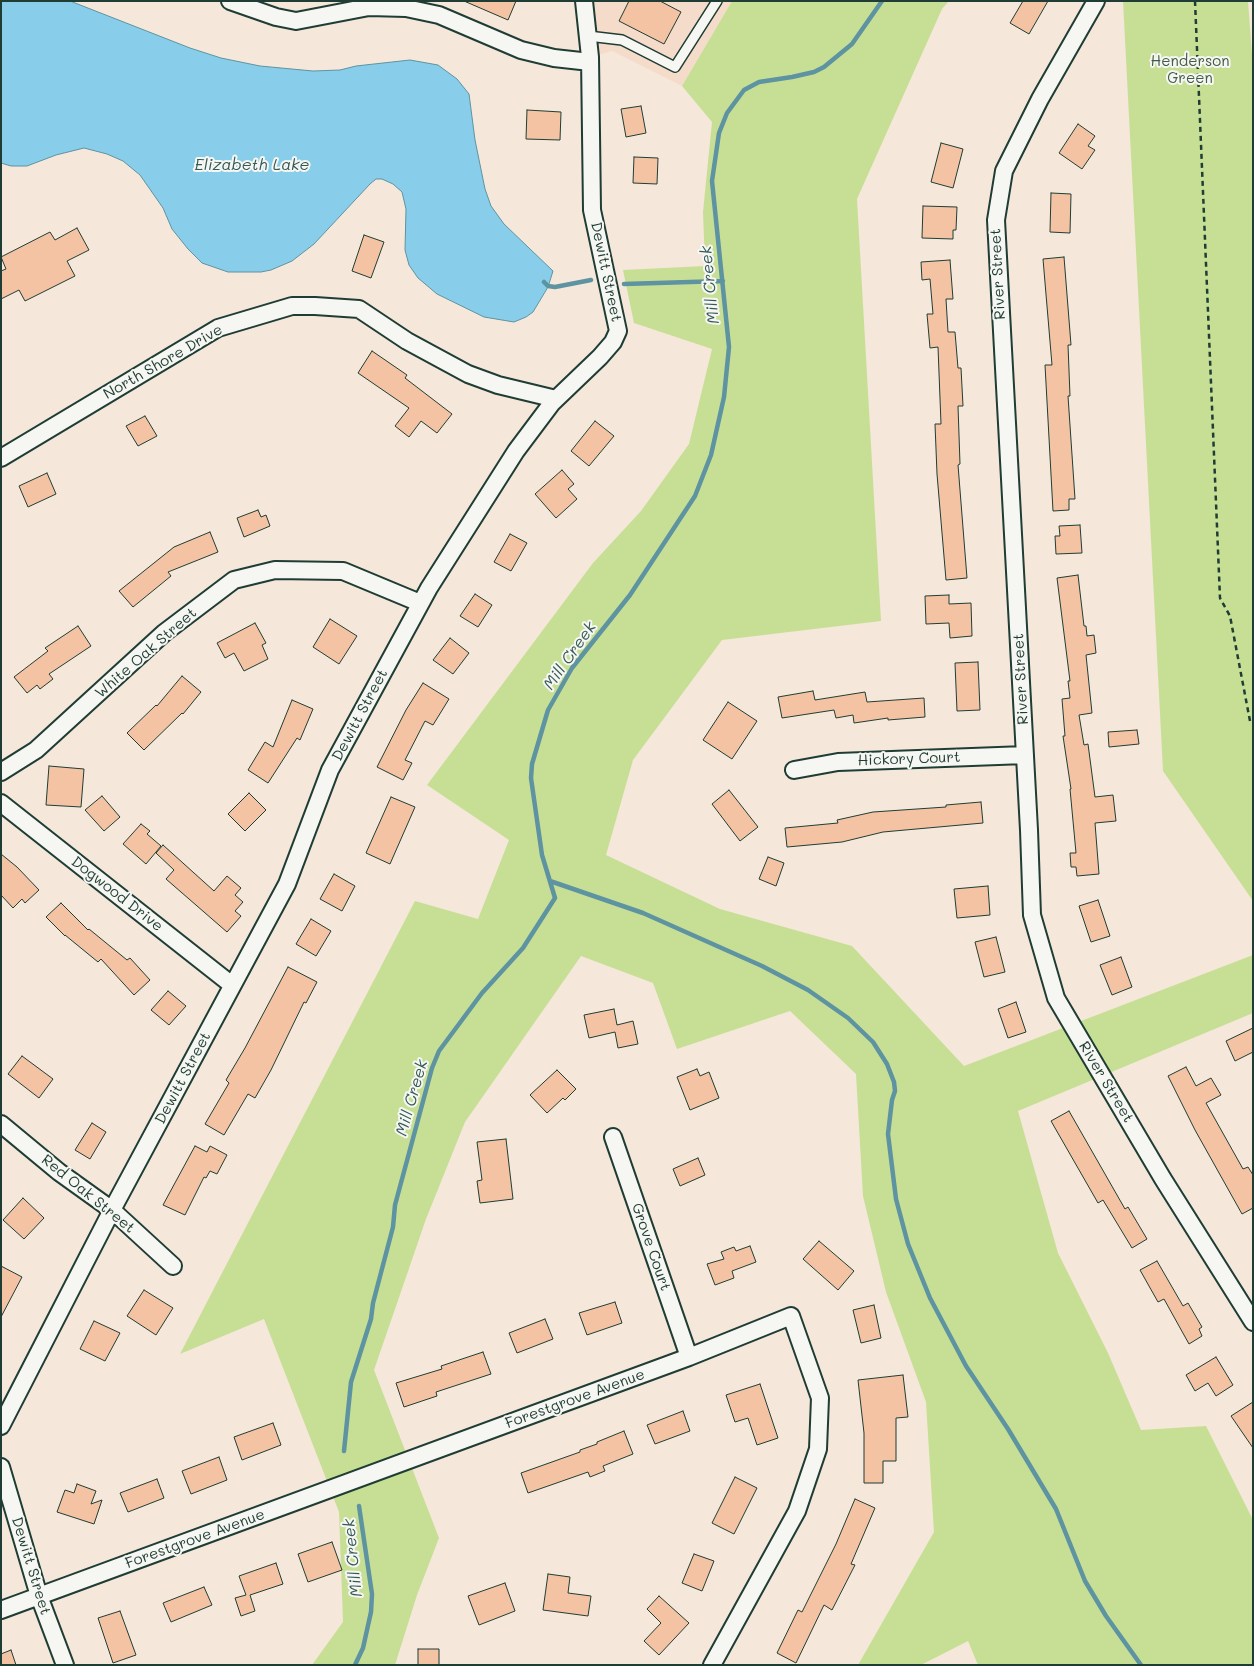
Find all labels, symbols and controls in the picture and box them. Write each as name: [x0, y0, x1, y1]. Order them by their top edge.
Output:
park label: Henderson Green: [1150, 52, 1230, 87]
water label: Elizabeth Lake: [194, 155, 310, 175]
street label: Dewitt Street: [587, 220, 625, 324]
street label: River Street: [987, 228, 1009, 320]
water label: Mill Creek: [696, 245, 724, 325]
street label: North Shore Drive: [100, 321, 226, 403]
street label: White Oak Street: [92, 604, 200, 702]
water label: Mill Creek: [540, 618, 600, 694]
street label: River Street: [1010, 633, 1032, 725]
street label: Dewitt Street: [328, 666, 392, 764]
street label: Hickory Court: [857, 748, 961, 770]
street label: Dogwood Drive: [68, 853, 166, 935]
street label: Dewitt Street: [151, 1029, 215, 1127]
street label: River Street: [1075, 1038, 1137, 1126]
water label: Mill Creek: [392, 1058, 432, 1138]
street label: Red Oak Street: [38, 1151, 138, 1237]
street label: Grove Court: [628, 1201, 674, 1293]
street label: Forestgrove Avenue: [503, 1365, 647, 1433]
street label: Forestgrove Avenue: [123, 1505, 267, 1573]
street label: Dewitt Street: [8, 1515, 54, 1617]
water label: Mill Creek: [339, 1518, 367, 1598]

